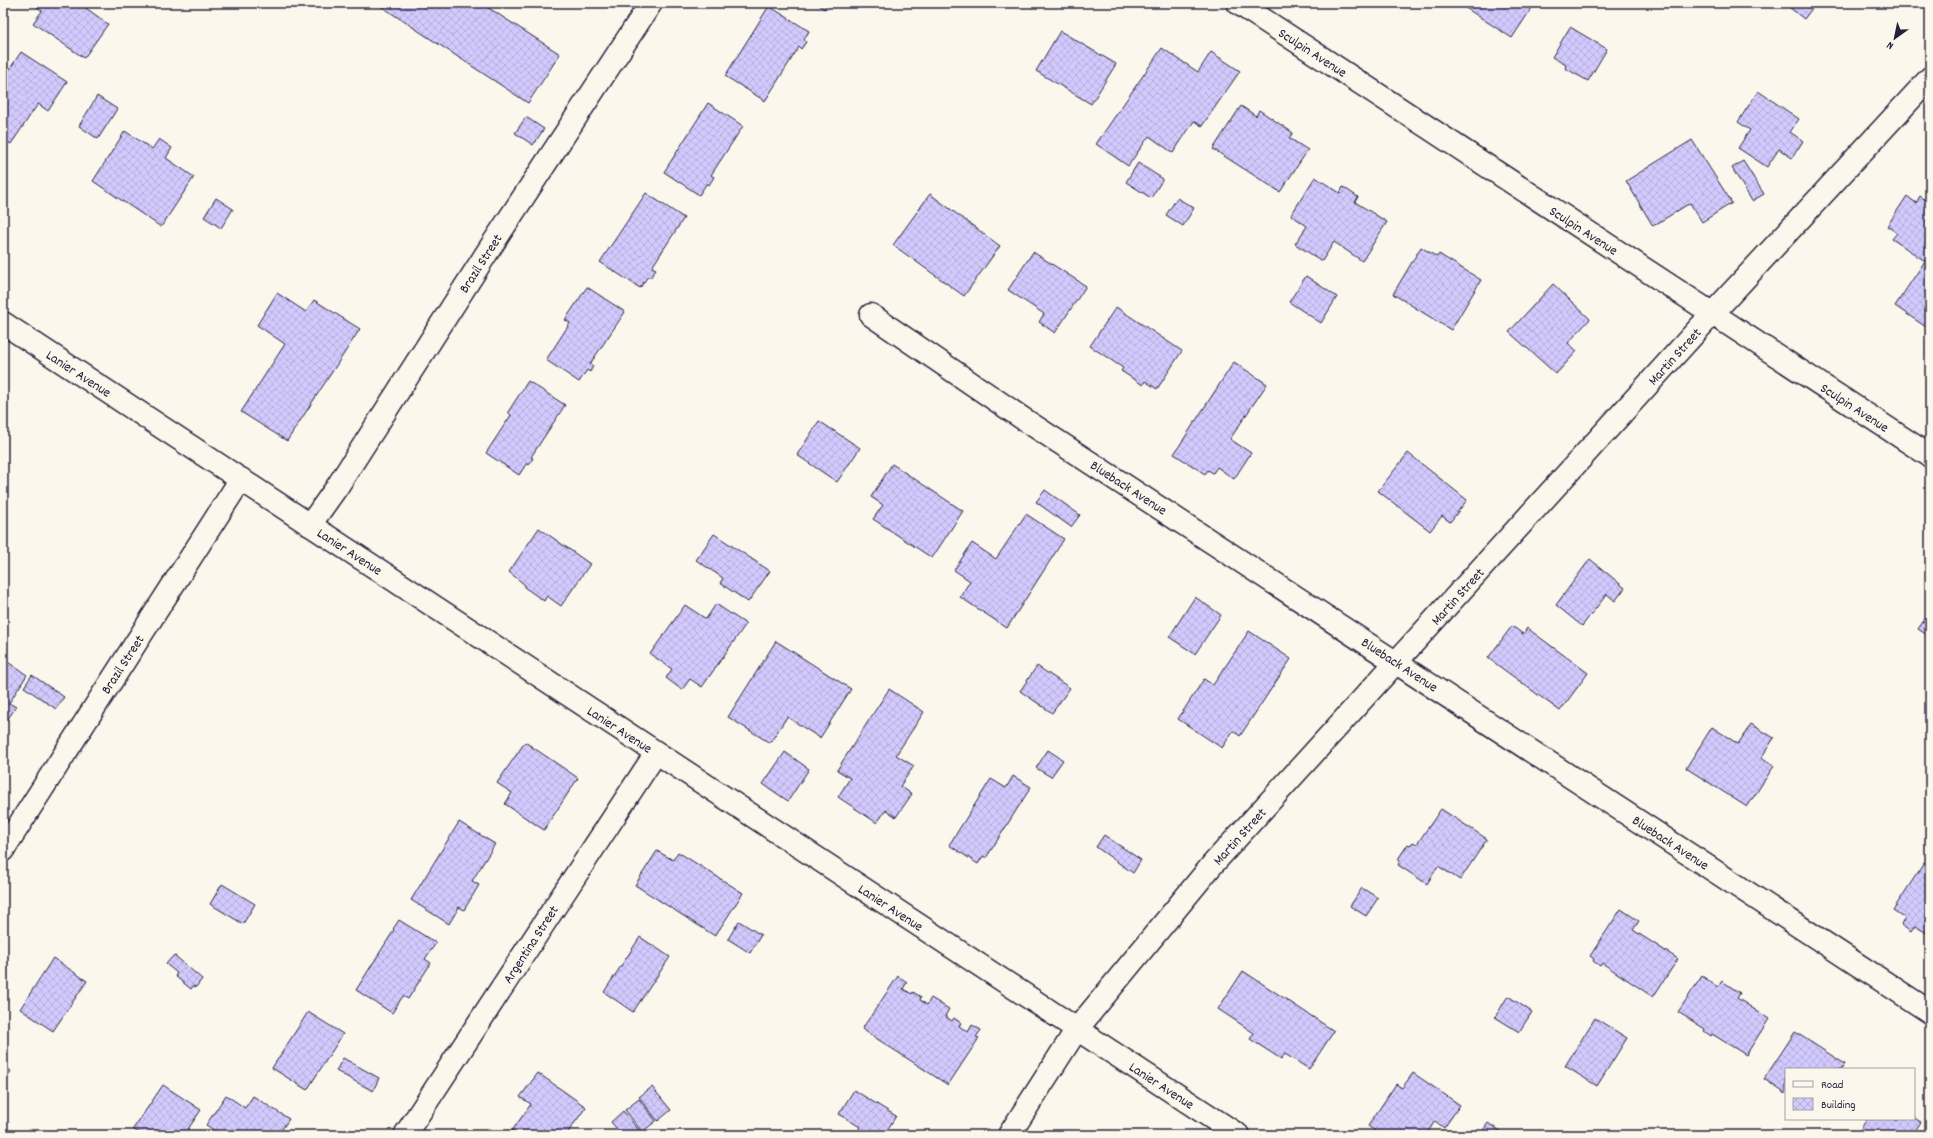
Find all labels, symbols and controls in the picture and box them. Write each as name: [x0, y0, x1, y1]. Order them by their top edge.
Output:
north arrow: [1875, 18, 1915, 58]
street label: Sculpin Avenue: [1274, 24, 1350, 83]
text: N: [1884, 36, 1897, 53]
street label: Sculpin Avenue: [1545, 202, 1621, 261]
street label: Brazil Street: [455, 231, 508, 298]
street label: Martin Street: [1644, 324, 1707, 391]
street label: Lanier Avenue: [41, 346, 114, 403]
street label: Sculpin Avenue: [1816, 379, 1892, 438]
street label: Blueback Avenue: [1086, 456, 1170, 521]
street label: Lanier Avenue: [312, 524, 385, 581]
street label: Martin Street: [1427, 564, 1490, 631]
street label: Brazil Street: [97, 632, 150, 699]
street label: Blueback Avenue: [1357, 633, 1441, 698]
street label: Lanier Avenue: [582, 702, 655, 759]
street label: Martin Street: [1209, 804, 1272, 871]
street label: Blueback Avenue: [1628, 811, 1712, 876]
street label: Lanier Avenue: [853, 880, 926, 937]
street label: Argentina Street: [499, 902, 564, 988]
street label: Lanier Avenue: [1124, 1058, 1197, 1115]
legend: [1785, 1068, 1915, 1120]
text: Road: [1821, 1077, 1843, 1094]
text: Building: [1821, 1097, 1856, 1114]

